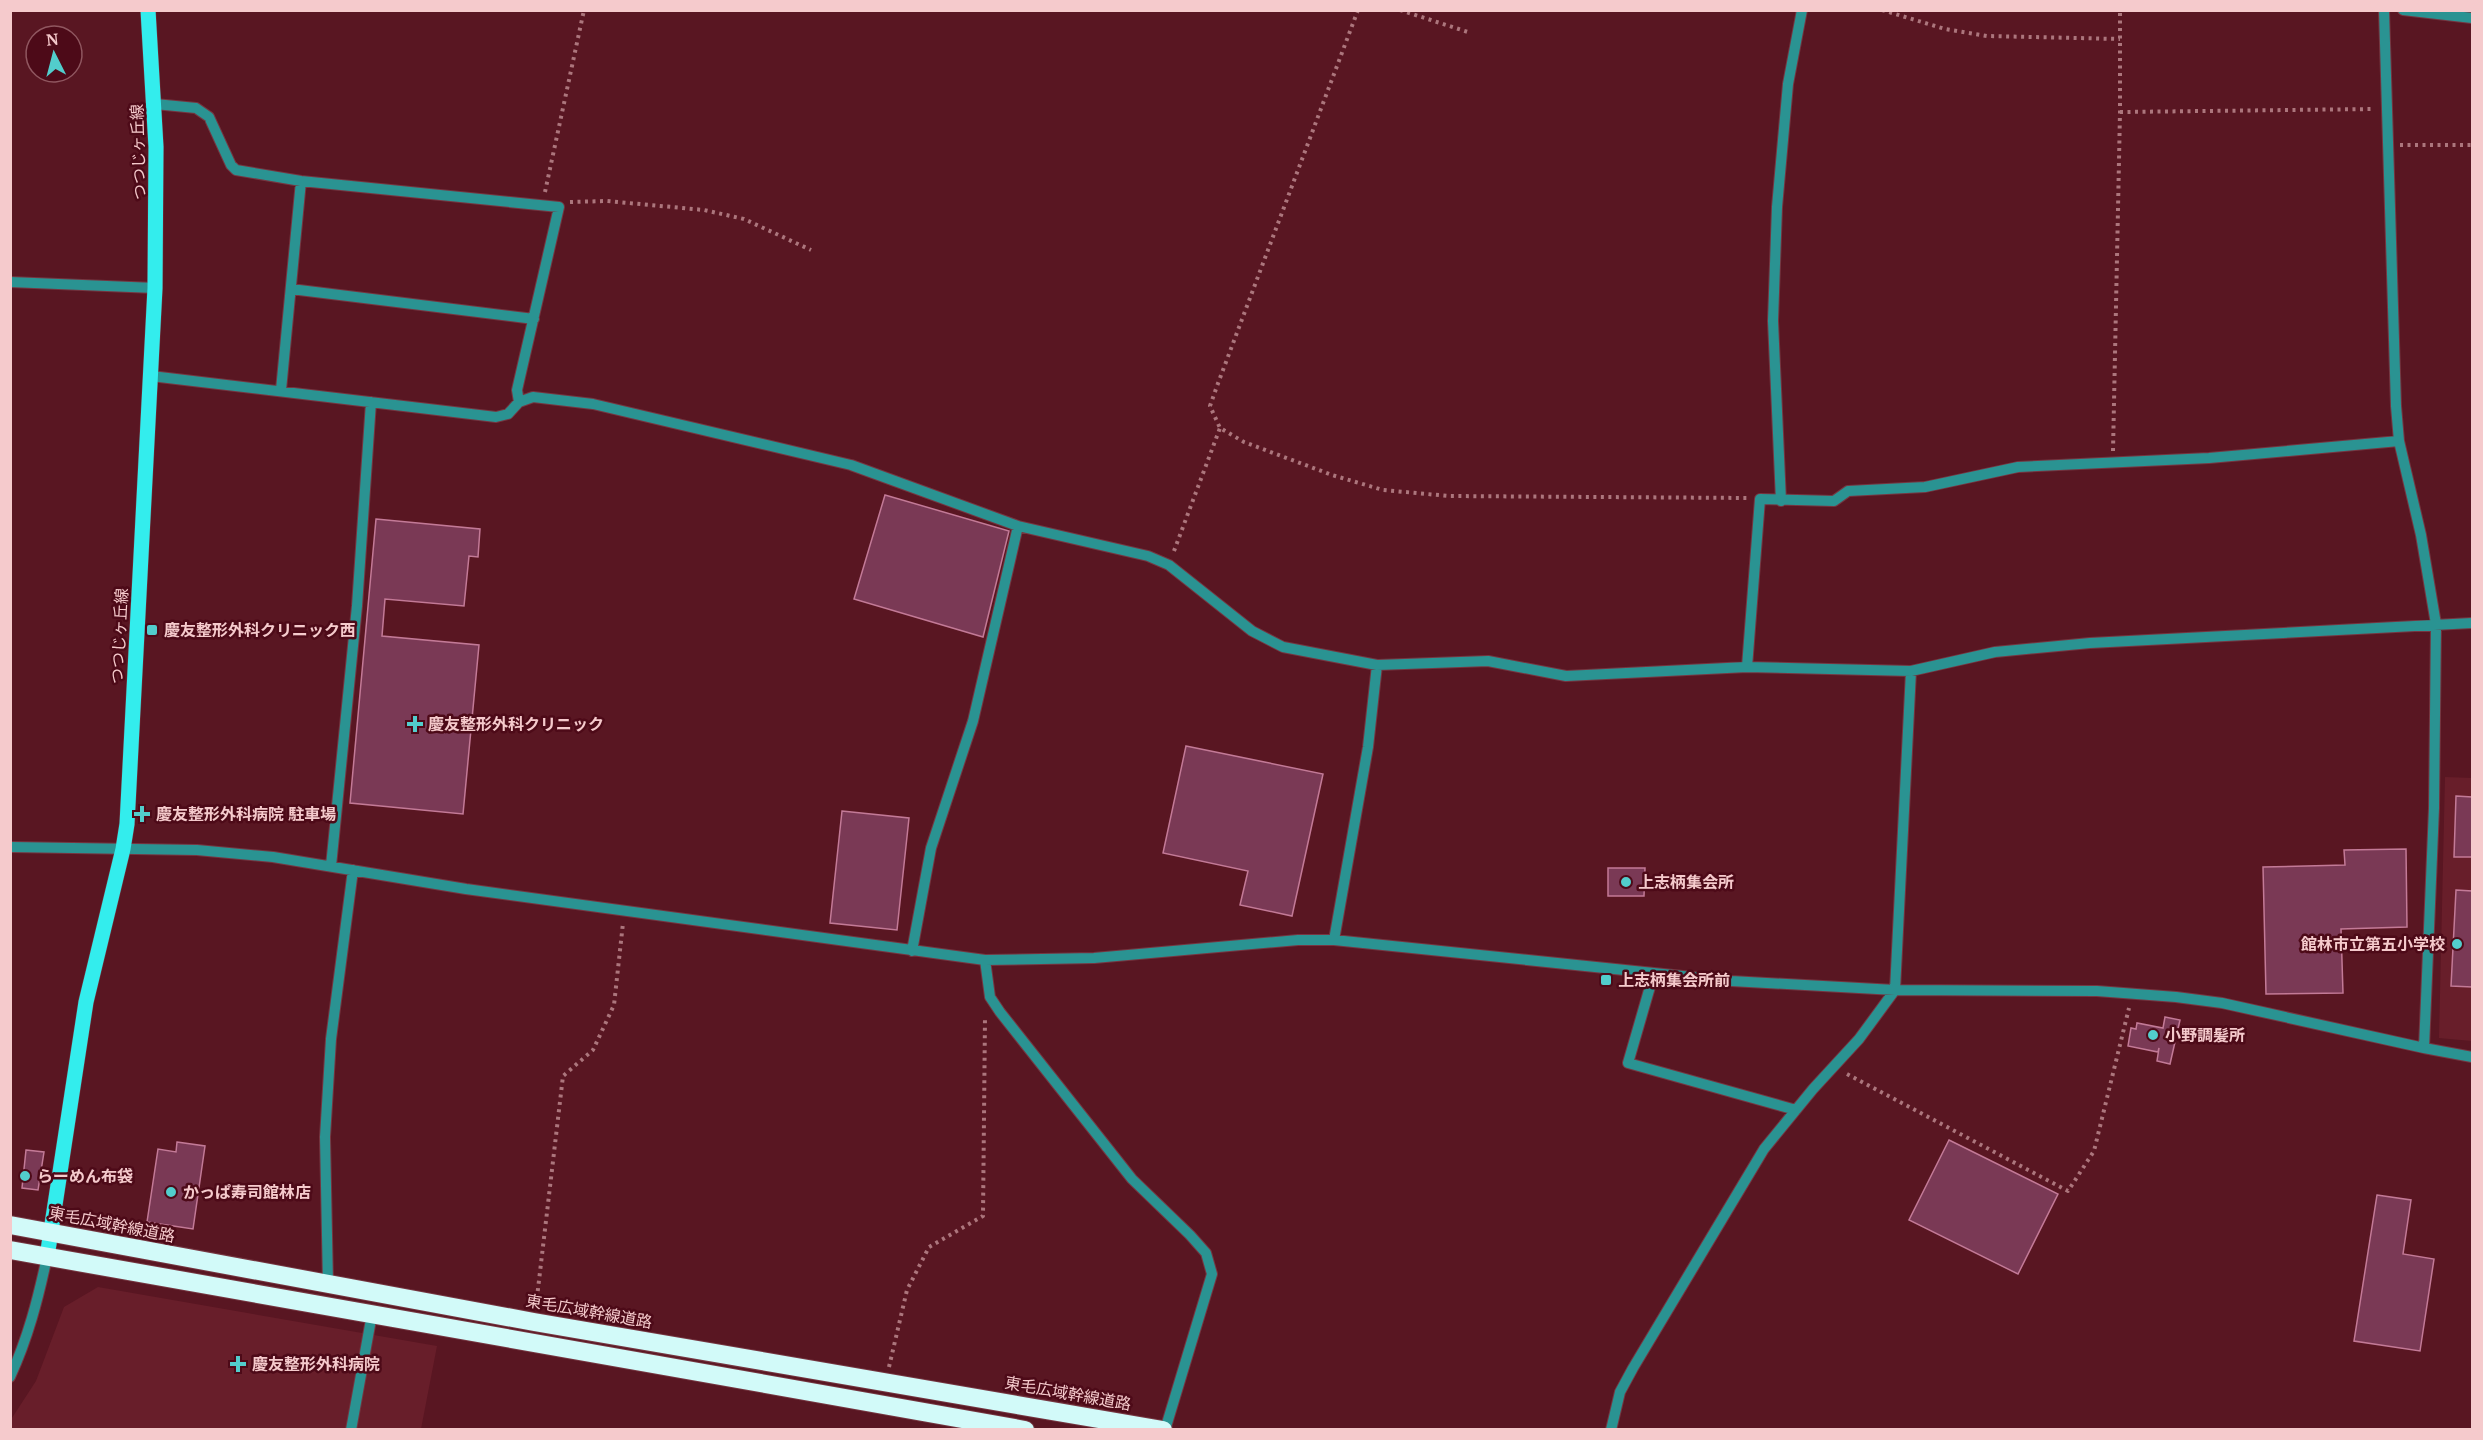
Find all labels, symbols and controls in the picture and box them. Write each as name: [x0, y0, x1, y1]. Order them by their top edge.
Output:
north arrow: [24, 24, 84, 84]
text: N: [45, 28, 60, 51]
street label: つつじヶ丘線: [125, 104, 151, 200]
street label: つつじヶ丘線: [106, 587, 132, 685]
place label: 慶友整形外科クリニック西: [164, 619, 356, 641]
marker: 慶友整形外科クリニック西: [145, 623, 159, 637]
place label: 慶友整形外科クリニック: [428, 713, 604, 735]
marker: 慶友整形外科クリニック: [406, 715, 424, 733]
place label: 慶友整形外科病院 駐車場: [156, 803, 336, 825]
marker: 慶友整形外科病院 駐車場: [133, 805, 151, 823]
place label: 上志柄集会所: [1638, 871, 1734, 893]
marker: 上志柄集会所: [1619, 875, 1633, 889]
place label: 館林市立第五小学校: [2301, 933, 2445, 955]
marker: 館林市立第五小学校: [2450, 937, 2464, 951]
place label: 上志柄集会所前: [1618, 969, 1730, 991]
marker: 上志柄集会所前: [1599, 973, 1613, 987]
place label: 小野調髪所: [2165, 1024, 2245, 1046]
marker: 小野調髪所: [2146, 1028, 2160, 1042]
place label: らーめん布袋: [37, 1165, 133, 1187]
marker: らーめん布袋: [18, 1169, 32, 1183]
place label: かっぱ寿司館林店: [183, 1181, 311, 1203]
marker: かっぱ寿司館林店: [164, 1185, 178, 1199]
street label: 東毛広域幹線道路: [47, 1201, 177, 1247]
street label: 東毛広域幹線道路: [524, 1289, 654, 1333]
place label: 慶友整形外科病院: [252, 1353, 380, 1375]
marker: 慶友整形外科病院: [229, 1355, 247, 1373]
street label: 東毛広域幹線道路: [1003, 1371, 1133, 1415]

